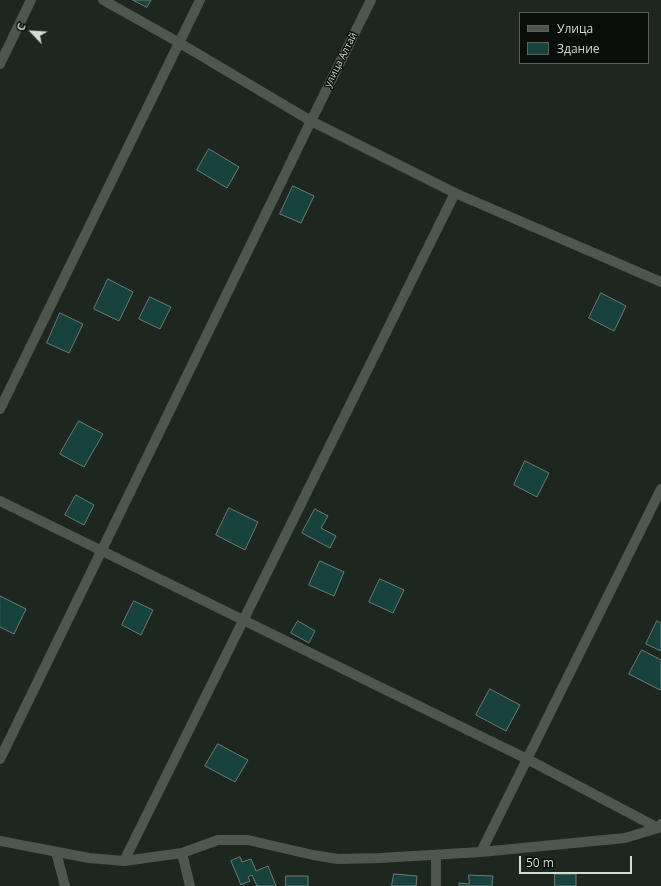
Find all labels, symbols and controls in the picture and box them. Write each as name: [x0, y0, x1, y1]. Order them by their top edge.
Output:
north arrow: [12, 12, 52, 52]
legend: [519, 12, 649, 64]
text: С: [12, 20, 29, 33]
text: Улица: [557, 20, 593, 37]
street label: улица Алтай: [322, 30, 360, 90]
text: Здание: [557, 40, 600, 57]
scale bar: [521, 848, 634, 874]
text: 50 m: [526, 854, 554, 871]

